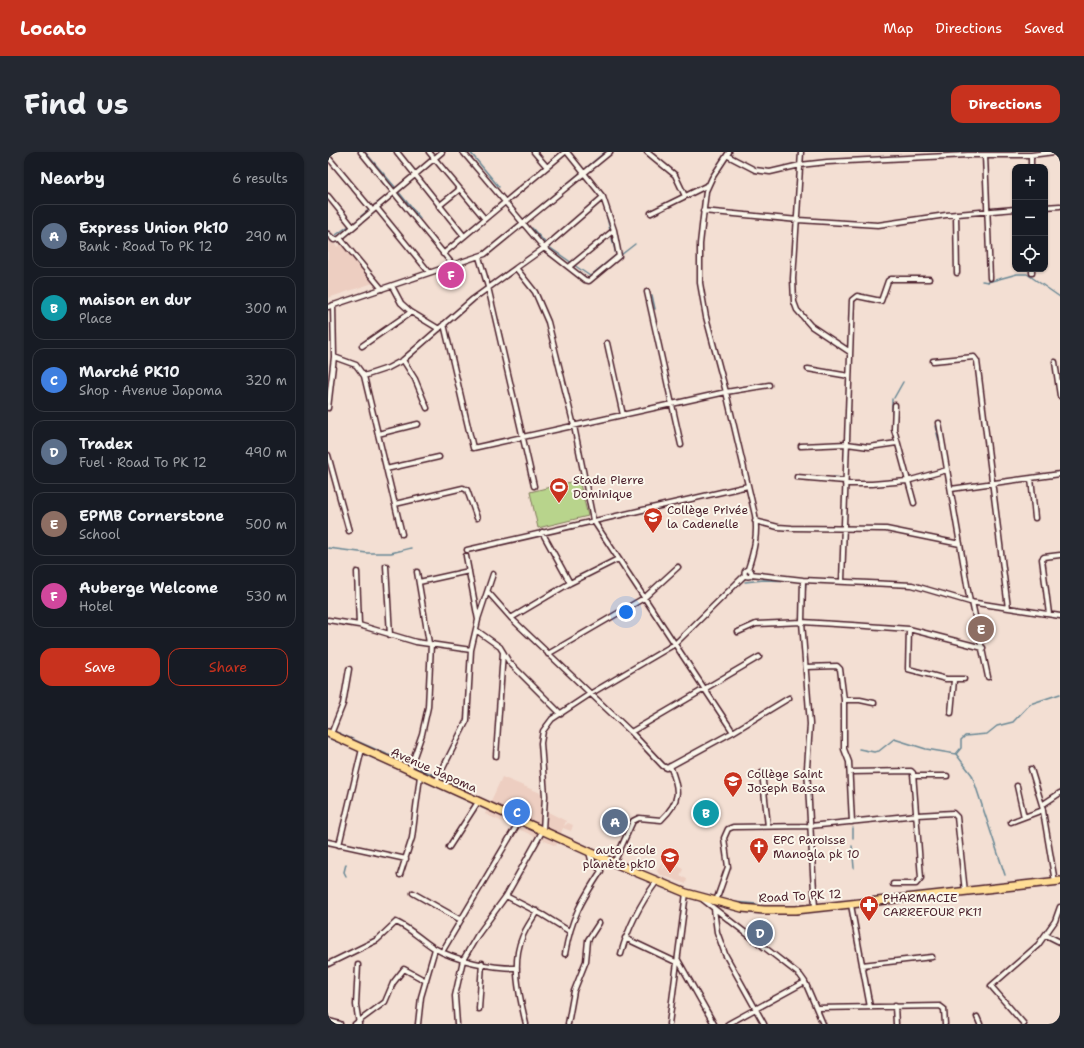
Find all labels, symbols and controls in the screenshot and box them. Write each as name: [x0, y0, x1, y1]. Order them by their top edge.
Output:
text: Locato: [20, 16, 87, 41]
text: Map: [884, 19, 914, 37]
text: Directions: [936, 19, 1002, 37]
text: Saved: [1024, 19, 1064, 37]
text: Find us: [24, 85, 129, 123]
button: Directions: [951, 85, 1060, 123]
map controls: [1012, 164, 1048, 272]
button: +: [1012, 164, 1048, 200]
text: Nearby: [40, 167, 105, 189]
text: 6 results: [232, 170, 288, 187]
button: −: [1012, 200, 1048, 236]
text: Express Union Pk10: [79, 218, 229, 238]
text: A: [49, 228, 59, 245]
text: 290 m: [245, 228, 287, 245]
button: locate: [1012, 236, 1048, 272]
text: Bank · Road To PK 12: [79, 238, 213, 255]
pin: F: [438, 260, 464, 290]
text: maison en dur: [79, 290, 192, 310]
text: B: [50, 300, 58, 317]
text: 300 m: [244, 300, 287, 317]
text: Place: [79, 310, 112, 327]
text: Marché PK10: [79, 362, 180, 382]
text: C: [50, 372, 58, 389]
text: 320 m: [245, 372, 287, 389]
text: Shop · Avenue Japoma: [79, 382, 222, 399]
text: Tradex: [79, 434, 133, 454]
text: D: [49, 444, 59, 461]
text: 490 m: [245, 444, 287, 461]
text: Fuel · Road To PK 12: [79, 454, 207, 471]
place label: Stade Pierre Dominique: [573, 472, 644, 502]
sports icon: Stade Pierre Dominique: [548, 476, 570, 504]
place label: Collège Privée la Cadenelle: [667, 502, 749, 532]
text: EPMB Cornerstone: [79, 506, 224, 526]
school or university icon: Collège Privée la Cadenelle: [642, 506, 664, 534]
text: E: [50, 516, 58, 533]
text: 500 m: [245, 516, 287, 533]
text: School: [79, 526, 120, 543]
text: Auberge Welcome: [79, 578, 218, 598]
text: F: [50, 588, 58, 605]
text: 530 m: [246, 588, 287, 605]
text: Hotel: [79, 598, 113, 615]
your location: [616, 602, 636, 622]
pin: E: [968, 614, 994, 644]
button: Save: [40, 648, 160, 686]
button: Share: [168, 648, 288, 686]
street label: Avenue Japoma: [388, 744, 480, 796]
place label: Collège Saint Joseph Bassa: [747, 766, 826, 796]
school or university icon: Collège Saint Joseph Bassa: [722, 770, 744, 798]
pin: C: [504, 797, 530, 827]
pin: B: [693, 798, 719, 828]
pin: A: [602, 807, 628, 837]
place label: EPC Paroisse Manogla pk 10: [773, 832, 860, 862]
church icon: EPC Paroisse Manogla pk 10: [748, 836, 770, 864]
place label: auto école planète pk10: [583, 842, 656, 872]
school or university icon: auto école planète pk10: [659, 846, 681, 874]
street label: Road To PK 12: [758, 886, 842, 906]
place label: PHARMACIE CARREFOUR PK11: [883, 890, 982, 920]
pharmacy icon: PHARMACIE CARREFOUR PK11: [858, 894, 880, 922]
pin: D: [747, 918, 773, 948]

